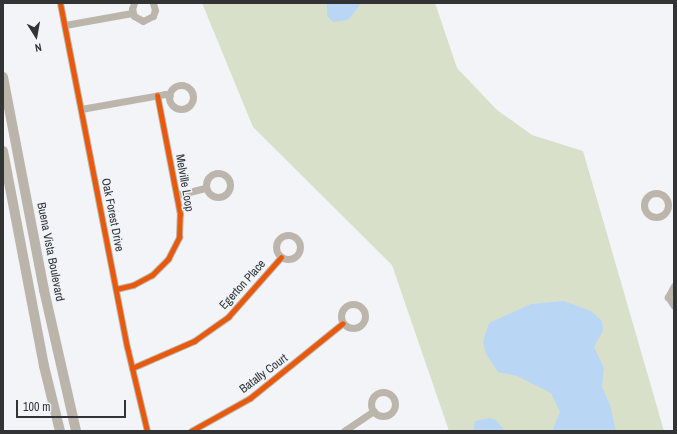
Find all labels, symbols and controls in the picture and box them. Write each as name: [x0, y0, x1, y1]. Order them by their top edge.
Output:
north arrow: [16, 16, 56, 56]
text: N: [34, 40, 43, 55]
street label: Melville Loop: [172, 153, 196, 213]
street label: Oak Forest Drive: [98, 177, 126, 253]
street label: Buena Vista Boulevard: [33, 201, 67, 303]
street label: Egerton Place: [217, 257, 269, 313]
street label: Batally Court: [237, 351, 291, 397]
scale bar: [18, 392, 128, 418]
text: 100 m: [23, 399, 50, 415]

